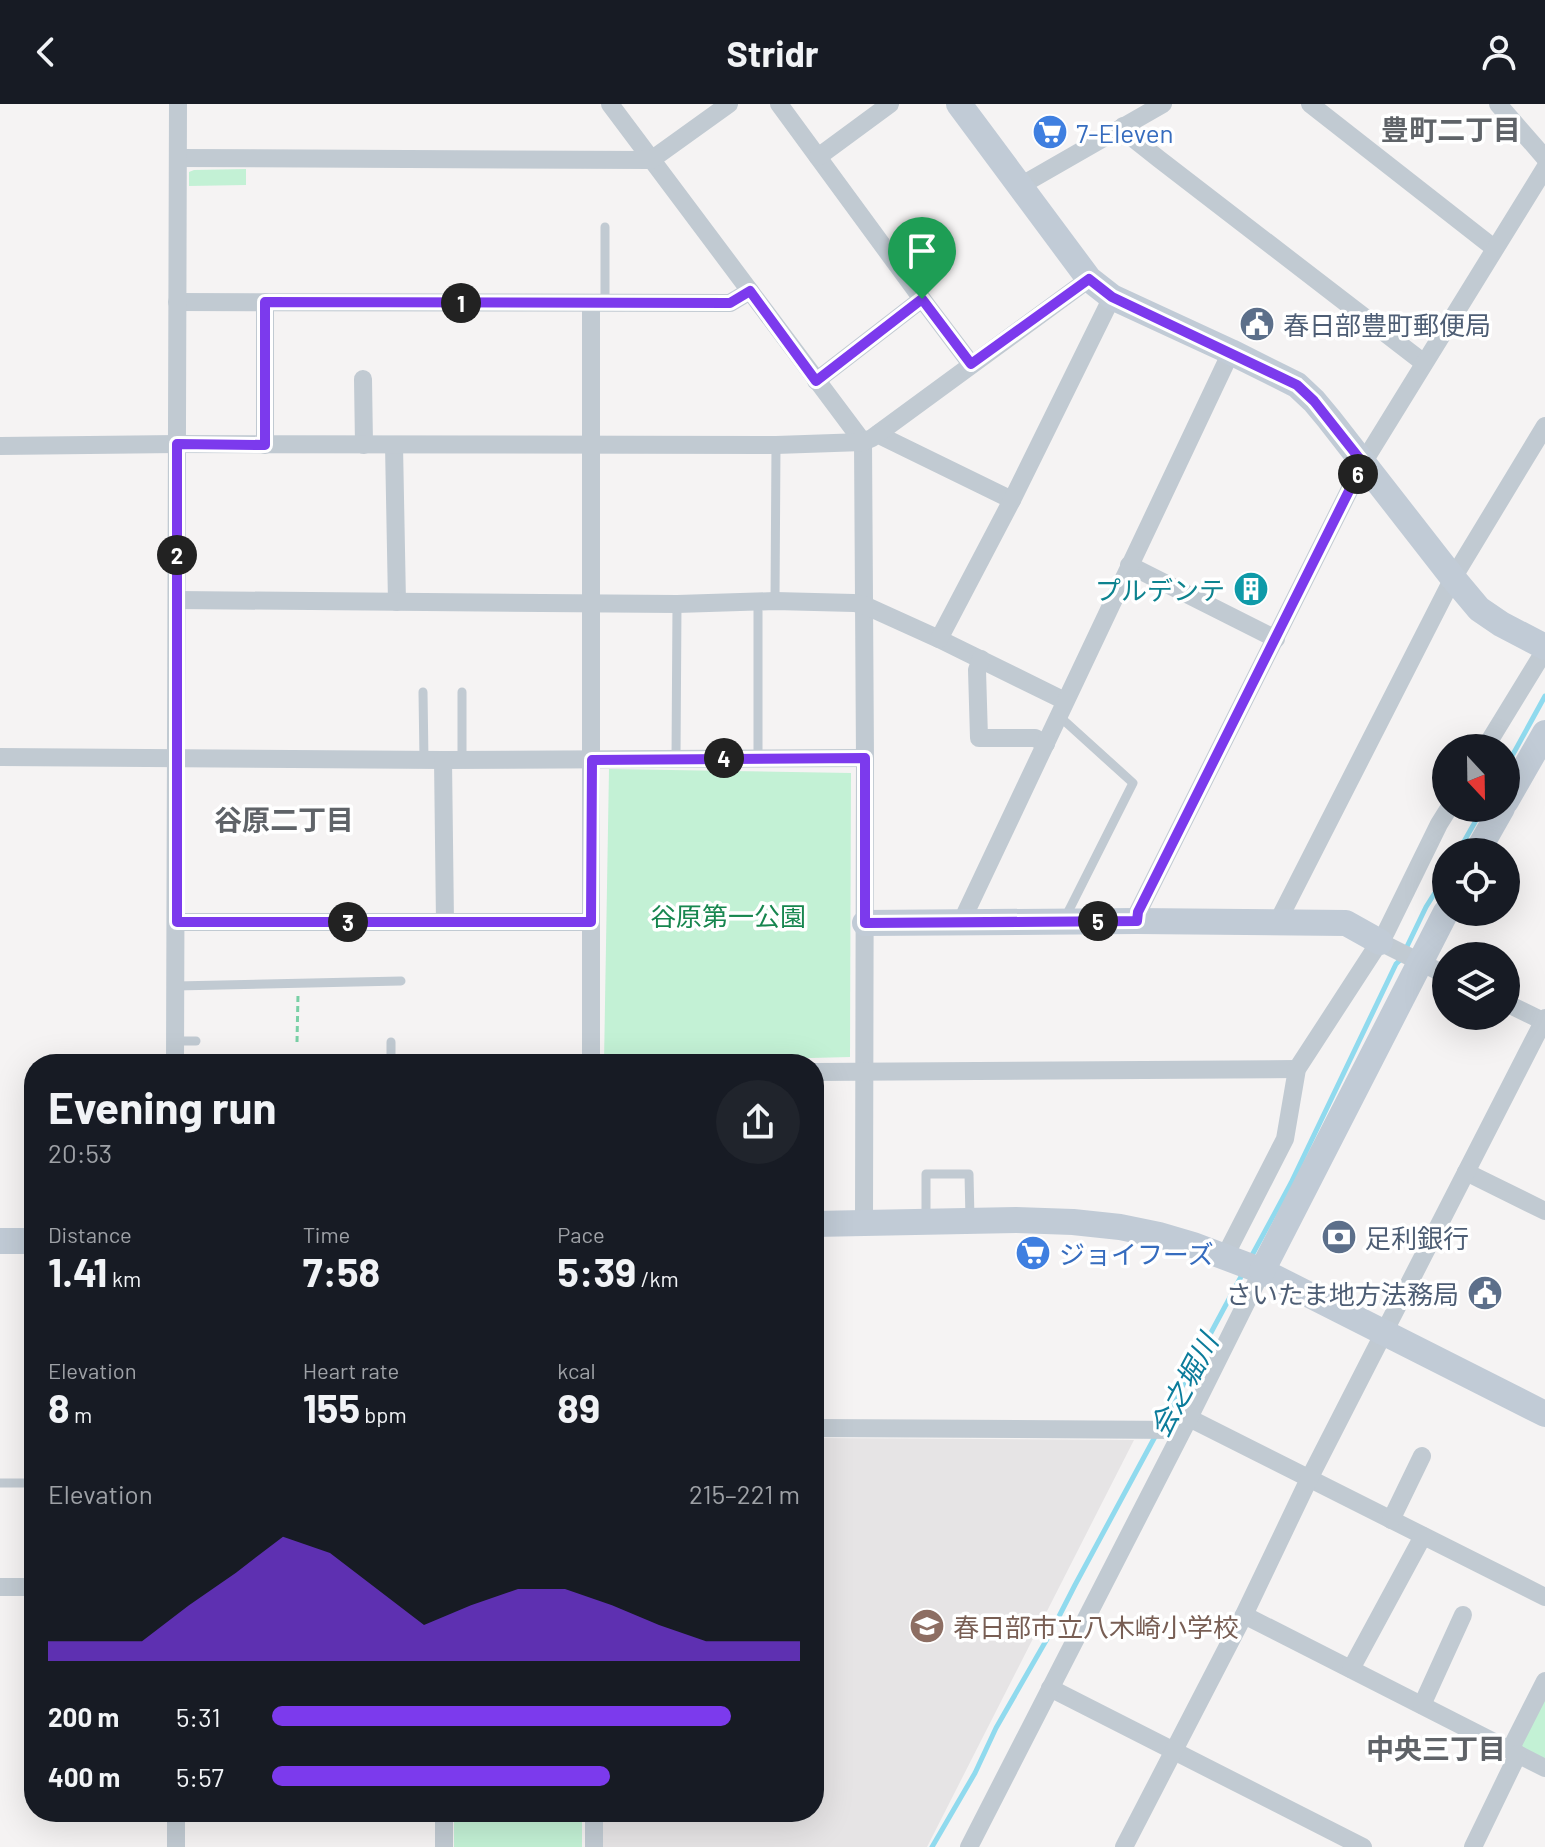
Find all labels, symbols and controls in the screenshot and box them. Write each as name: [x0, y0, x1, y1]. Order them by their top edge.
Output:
icon: back: [24, 30, 68, 74]
icon: person: [1477, 30, 1521, 74]
text: Stridr: [726, 31, 819, 74]
district label: 豊町二丁目: [1381, 112, 1521, 146]
supermarket icon: 7-Eleven: [1031, 113, 1069, 151]
place label: 7-Eleven: [1076, 117, 1174, 148]
pin: [888, 217, 956, 299]
icon: arrive: [900, 229, 944, 273]
pin: 1: [441, 283, 481, 323]
text: 1: [457, 290, 465, 316]
public building icon: 春日部豊町郵便局: [1238, 305, 1276, 343]
place label: 春日部豊町郵便局: [1283, 309, 1491, 340]
pin: 6: [1338, 454, 1378, 494]
text: 6: [1352, 461, 1364, 487]
pin: 2: [157, 535, 197, 575]
text: 2: [171, 542, 183, 568]
building icon: プルデンテ: [1232, 570, 1270, 608]
place label: プルデンテ: [1095, 574, 1225, 605]
north arrow: [1432, 734, 1520, 822]
map controls: [1432, 734, 1520, 1030]
pin: 4: [704, 738, 744, 778]
text: 4: [717, 745, 731, 771]
district label: 谷原二丁目: [214, 802, 354, 836]
button: locate: [1432, 838, 1520, 926]
park label: 谷原第一公園: [650, 900, 806, 931]
pin: 5: [1078, 901, 1118, 941]
pin: 3: [328, 902, 368, 942]
text: 5: [1092, 908, 1104, 934]
text: 3: [342, 909, 354, 935]
button: layers: [1432, 942, 1520, 1030]
text: Evening run: [48, 1080, 277, 1133]
button: share: [716, 1080, 800, 1164]
text: 20:53: [48, 1137, 112, 1168]
bank icon: 足利銀行: [1320, 1218, 1358, 1256]
text: Distance: [48, 1221, 132, 1247]
text: Time: [303, 1221, 350, 1247]
text: Pace: [557, 1221, 605, 1247]
place label: 足利銀行: [1365, 1222, 1469, 1253]
supermarket icon: ジョイフーズ: [1014, 1234, 1052, 1272]
place label: ジョイフーズ: [1059, 1238, 1214, 1269]
text: 1.41: [48, 1247, 107, 1295]
text: 7:58: [303, 1247, 380, 1295]
text: 5:39: [557, 1247, 636, 1295]
text: km: [107, 1265, 141, 1291]
text: /km: [636, 1265, 679, 1291]
public building icon: さいたま地方法務局: [1466, 1274, 1504, 1312]
place label: さいたま地方法務局: [1226, 1278, 1459, 1309]
water label: 会之堀川: [1142, 1325, 1226, 1442]
text: Elevation: [48, 1357, 137, 1383]
text: Heart rate: [303, 1357, 399, 1383]
text: kcal: [557, 1357, 596, 1383]
text: 8: [48, 1383, 70, 1431]
text: 155: [303, 1383, 360, 1431]
text: 89: [557, 1383, 600, 1431]
text: m: [70, 1401, 92, 1427]
text: bpm: [360, 1401, 407, 1427]
text: Elevation: [48, 1478, 153, 1509]
text: 215–221 m: [689, 1478, 800, 1509]
school or university icon: 春日部市立八木崎小学校: [908, 1607, 946, 1645]
place label: 春日部市立八木崎小学校: [953, 1611, 1239, 1642]
text: 200 m: [48, 1701, 119, 1732]
text: 5:31: [176, 1701, 221, 1732]
district label: 中央三丁目: [1366, 1731, 1506, 1765]
text: 400 m: [48, 1761, 120, 1792]
text: 5:57: [176, 1761, 224, 1792]

